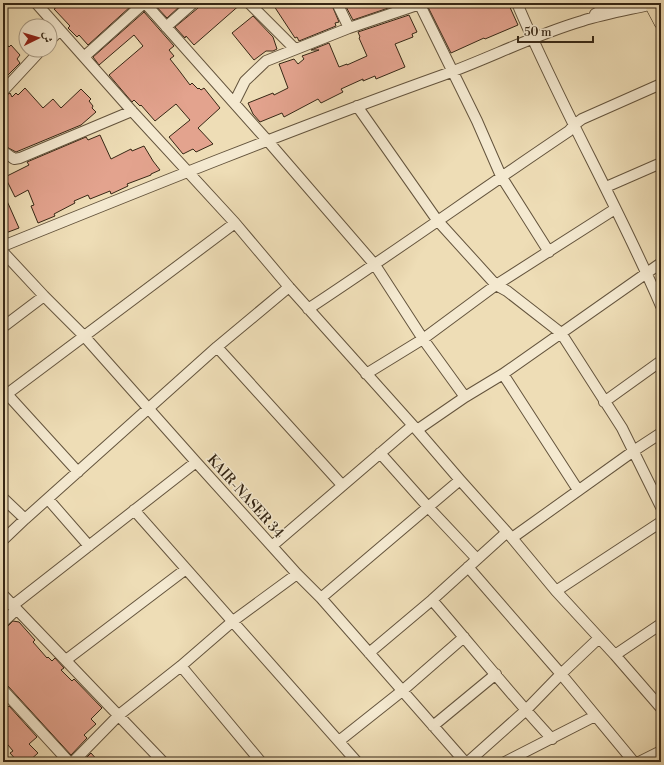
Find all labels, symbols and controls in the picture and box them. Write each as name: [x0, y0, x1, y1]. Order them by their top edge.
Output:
north arrow: [18, 18, 58, 58]
scale bar: [518, 18, 593, 44]
text: 50 m: [524, 25, 552, 40]
text: ش: [40, 31, 54, 43]
street label: KAIR-NASER 34: [203, 451, 288, 542]

